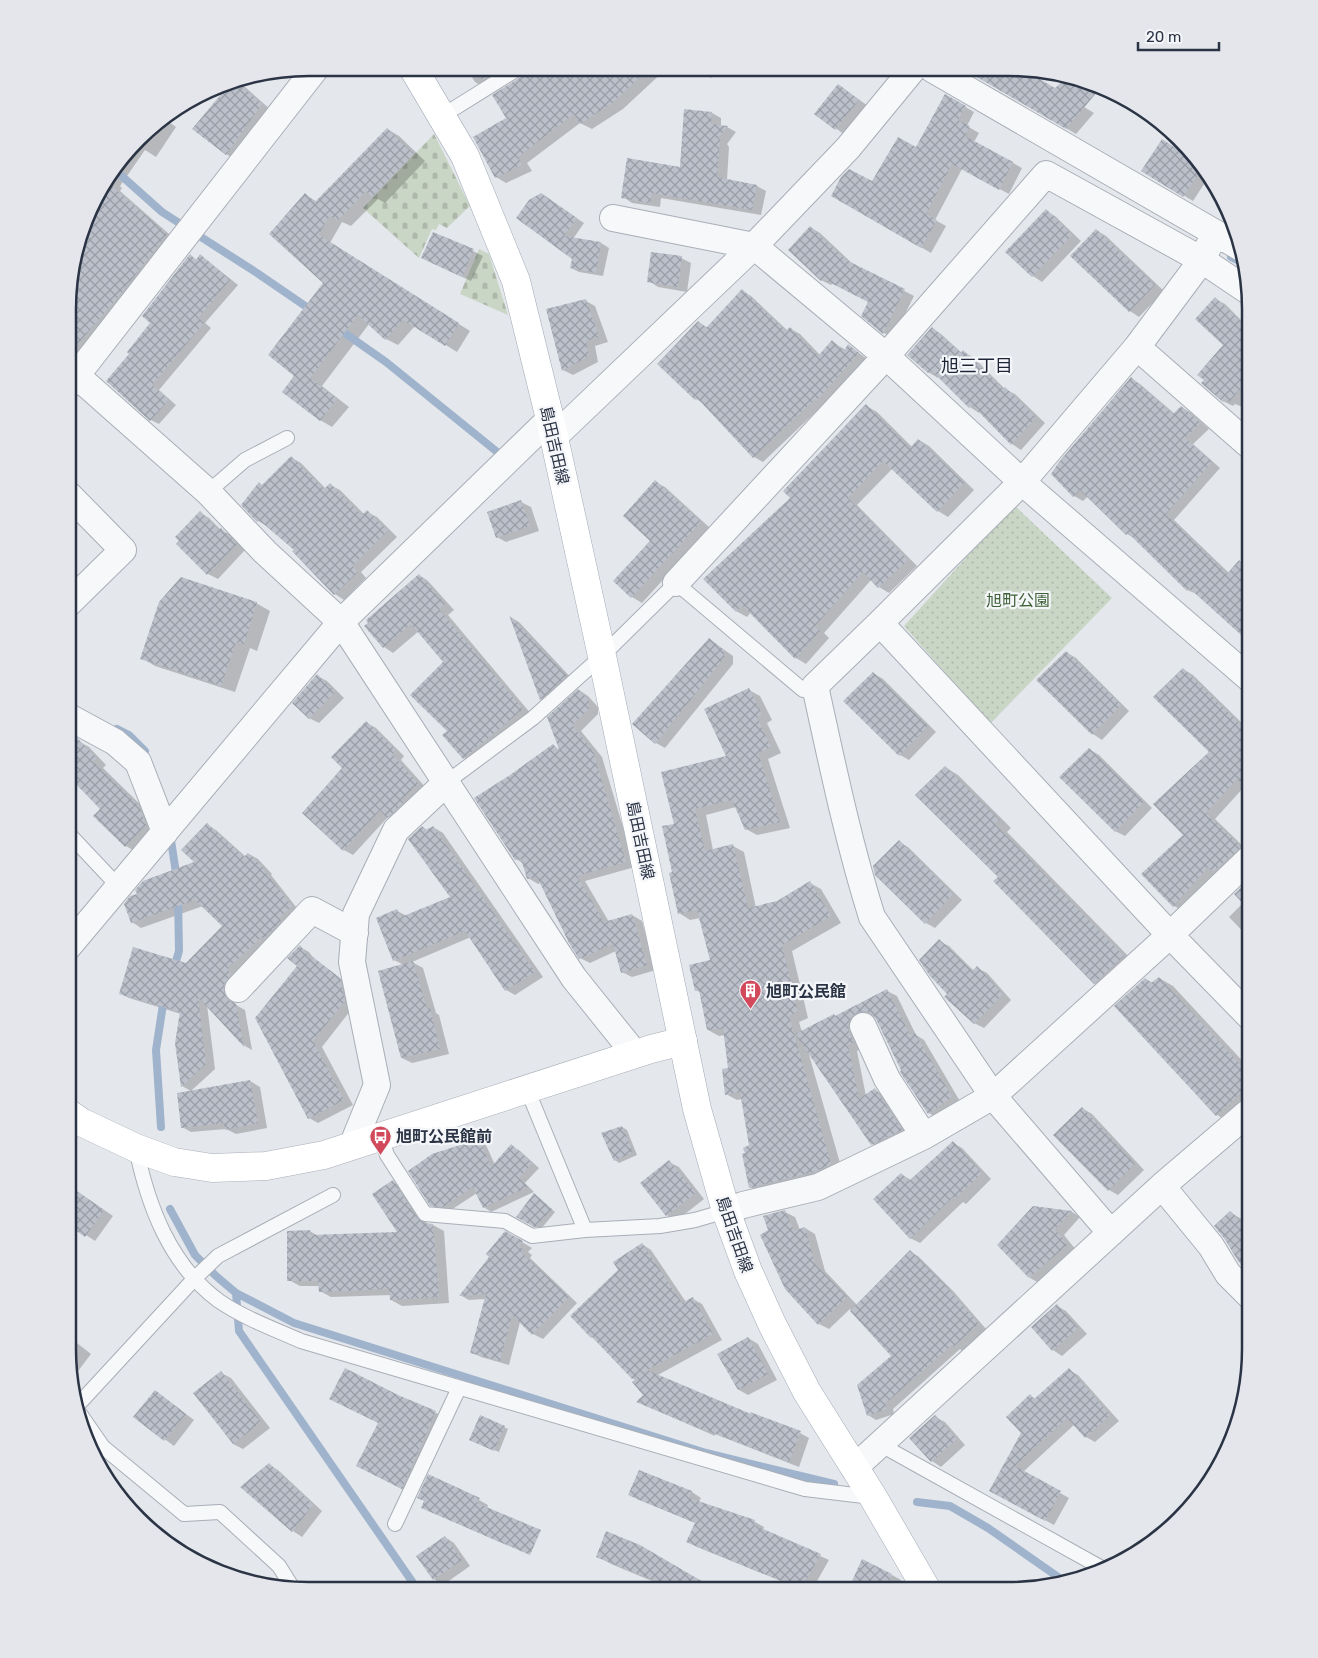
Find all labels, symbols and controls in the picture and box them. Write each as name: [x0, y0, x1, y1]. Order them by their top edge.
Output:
scale bar: [1138, 20, 1219, 52]
text: 20 m: [1146, 28, 1181, 46]
district label: 旭三丁目: [941, 355, 1013, 377]
street label: 島田吉田線: [536, 404, 573, 486]
park label: 旭町公園: [986, 591, 1050, 610]
street label: 島田吉田線: [623, 799, 658, 881]
building icon: 旭町公民館: [738, 979, 762, 1010]
place label: 旭町公民館: [766, 982, 846, 1001]
bus stop icon: 旭町公民館前: [368, 1124, 392, 1155]
place label: 旭町公民館前: [396, 1127, 492, 1146]
street label: 島田吉田線: [713, 1193, 757, 1275]

